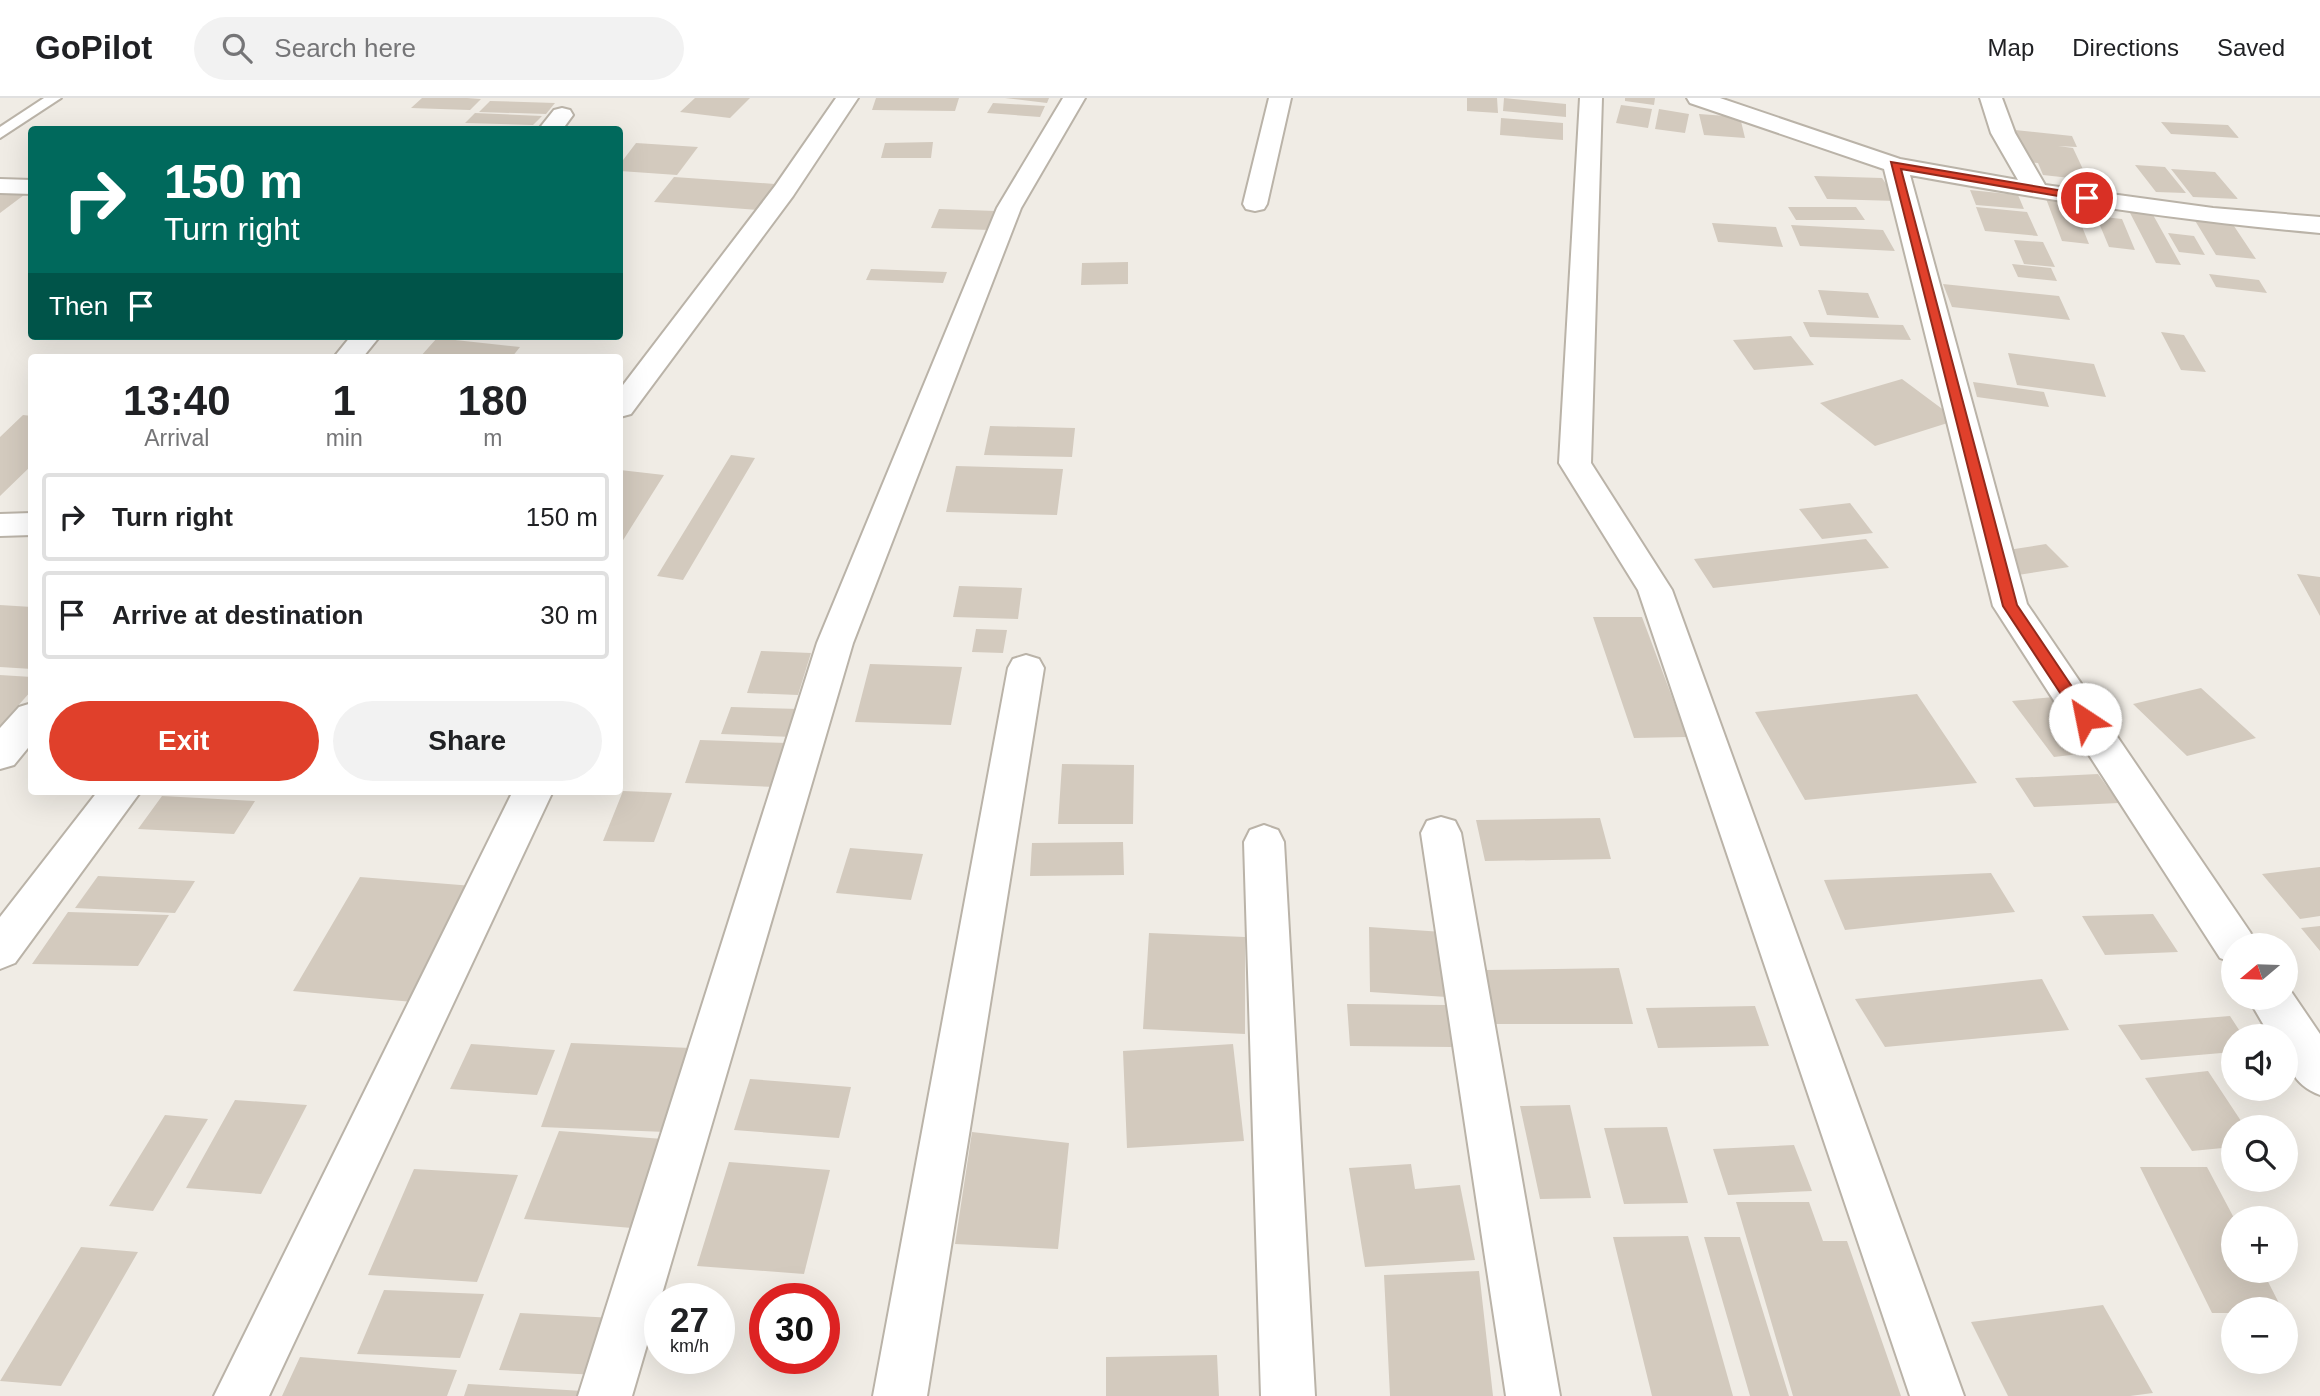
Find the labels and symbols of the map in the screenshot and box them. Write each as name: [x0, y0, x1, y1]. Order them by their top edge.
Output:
pin: [2057, 168, 2117, 228]
position arrow: [2048, 682, 2122, 756]
north arrow: [2221, 933, 2298, 1010]
speed limit sign: 30: [749, 1283, 840, 1374]

